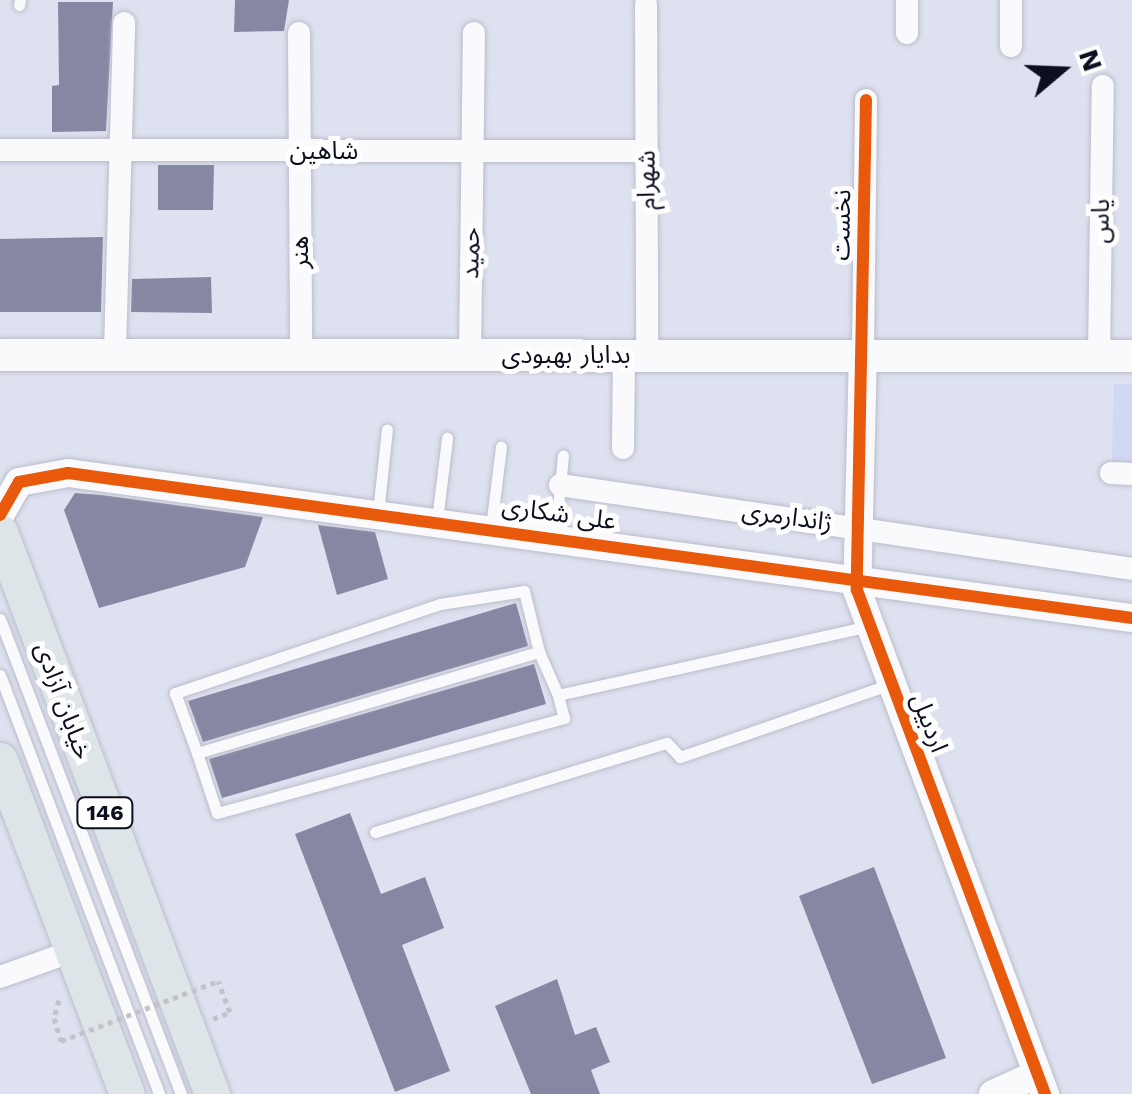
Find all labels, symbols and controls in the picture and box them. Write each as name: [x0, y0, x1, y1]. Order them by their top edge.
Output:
north arrow: [1012, 20, 1112, 120]
text: N: [1072, 45, 1110, 75]
street label: شاهین: [290, 136, 358, 166]
street label: شهرام: [632, 150, 662, 210]
street label: نخست: [826, 189, 858, 261]
street label: یاس: [1086, 198, 1116, 244]
street label: حمید: [456, 227, 486, 279]
street label: هنر: [285, 236, 315, 268]
street label: بدایار بهبودی: [501, 340, 631, 370]
street label: علی شکاری: [500, 491, 618, 537]
street label: ژاندارمری: [740, 496, 834, 538]
street label: خیابان آزادی: [28, 638, 98, 764]
street label: اردبیل: [904, 689, 954, 757]
road number: 146: [75, 796, 135, 830]

